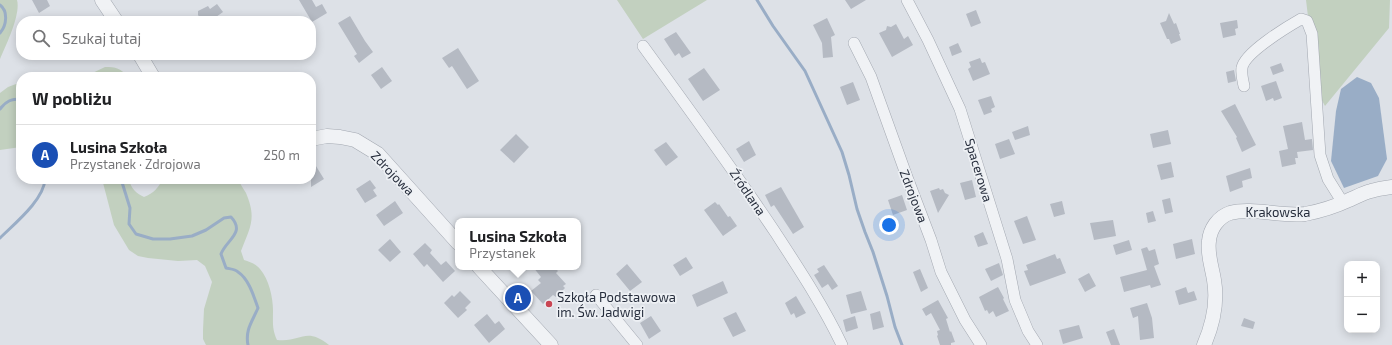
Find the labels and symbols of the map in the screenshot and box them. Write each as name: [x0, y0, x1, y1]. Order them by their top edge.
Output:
street label: Spacerowa: [962, 136, 996, 204]
street label: Zdrojowa: [368, 147, 418, 199]
street label: Źródlana: [727, 165, 770, 218]
street label: Zdrojowa: [897, 167, 931, 225]
street label: Krakowska: [1246, 204, 1310, 220]
your location: [879, 215, 899, 235]
pin: A: [505, 283, 531, 313]
place label: Szkoła Podstawowa im. Św. Jadwigi: [557, 289, 676, 320]
marker: Szkoła Podstawowa im. Św. Jadwigi: [544, 299, 554, 309]

